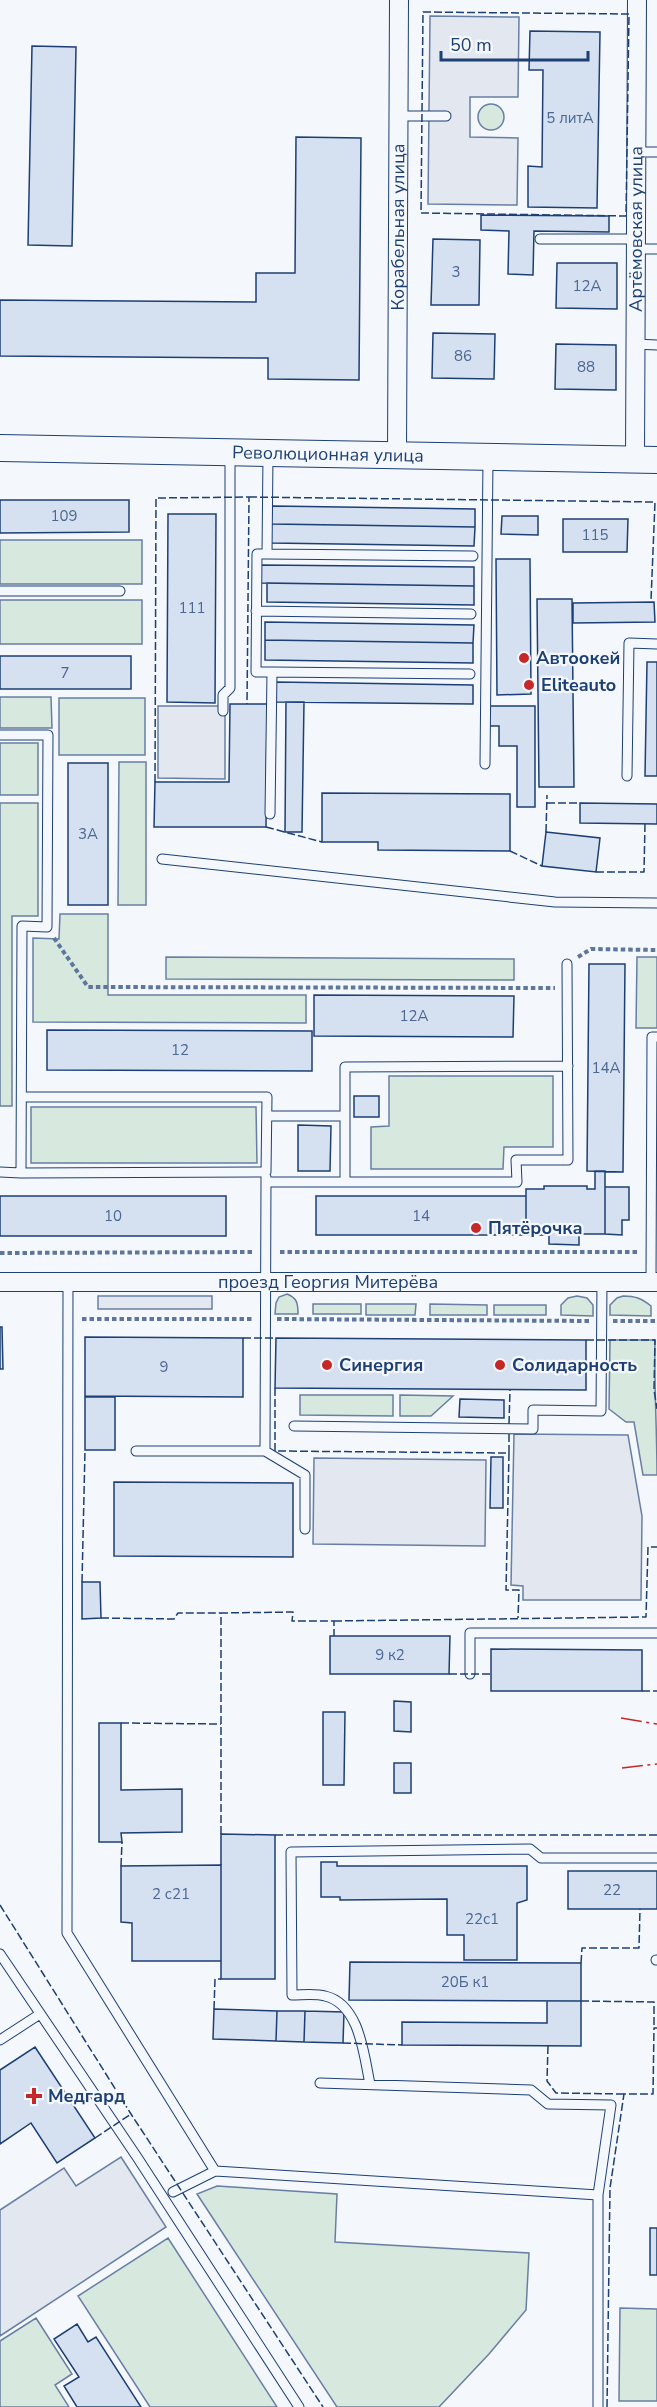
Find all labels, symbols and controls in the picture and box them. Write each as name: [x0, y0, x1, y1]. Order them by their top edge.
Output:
scale bar: [441, 24, 588, 62]
text: 50 m: [450, 33, 492, 57]
house number: 5 литА: [546, 108, 594, 128]
street label: Корабельная улица: [386, 144, 410, 310]
street label: Артёмовская улица: [624, 146, 648, 312]
house number: 3: [451, 262, 461, 282]
house number: 12А: [573, 276, 602, 296]
house number: 86: [454, 346, 472, 366]
house number: 88: [577, 357, 595, 377]
street label: Революционная улица: [232, 440, 424, 468]
house number: 109: [50, 506, 78, 526]
house number: 115: [581, 525, 609, 545]
house number: 111: [178, 598, 206, 618]
place label: Автоокей: [536, 646, 620, 670]
marker: Автоокей: [517, 651, 531, 665]
house number: 7: [60, 663, 70, 683]
place label: Eliteauto: [541, 673, 616, 697]
marker: Eliteauto: [522, 678, 536, 692]
house number: 3А: [78, 824, 98, 844]
house number: 12А: [400, 1006, 429, 1026]
house number: 12: [171, 1040, 189, 1060]
house number: 14А: [592, 1058, 621, 1078]
house number: 10: [104, 1206, 122, 1226]
house number: 14: [412, 1206, 430, 1226]
place label: Пятёрочка: [488, 1216, 583, 1240]
marker: Пятёрочка: [469, 1221, 483, 1235]
street label: проезд Георгия Митерёва: [218, 1270, 438, 1294]
place label: Синергия: [339, 1353, 423, 1377]
place label: Солидарность: [512, 1353, 637, 1377]
house number: 9: [159, 1357, 169, 1377]
marker: Синергия: [320, 1358, 334, 1372]
marker: Солидарность: [493, 1358, 507, 1372]
house number: 9 к2: [375, 1645, 405, 1665]
house number: 22: [603, 1880, 621, 1900]
house number: 2 с21: [152, 1884, 190, 1904]
house number: 22с1: [465, 1909, 499, 1929]
house number: 20Б к1: [441, 1972, 489, 1992]
place label: Медгард: [48, 2084, 125, 2108]
marker: Медгард: [25, 2087, 43, 2105]

